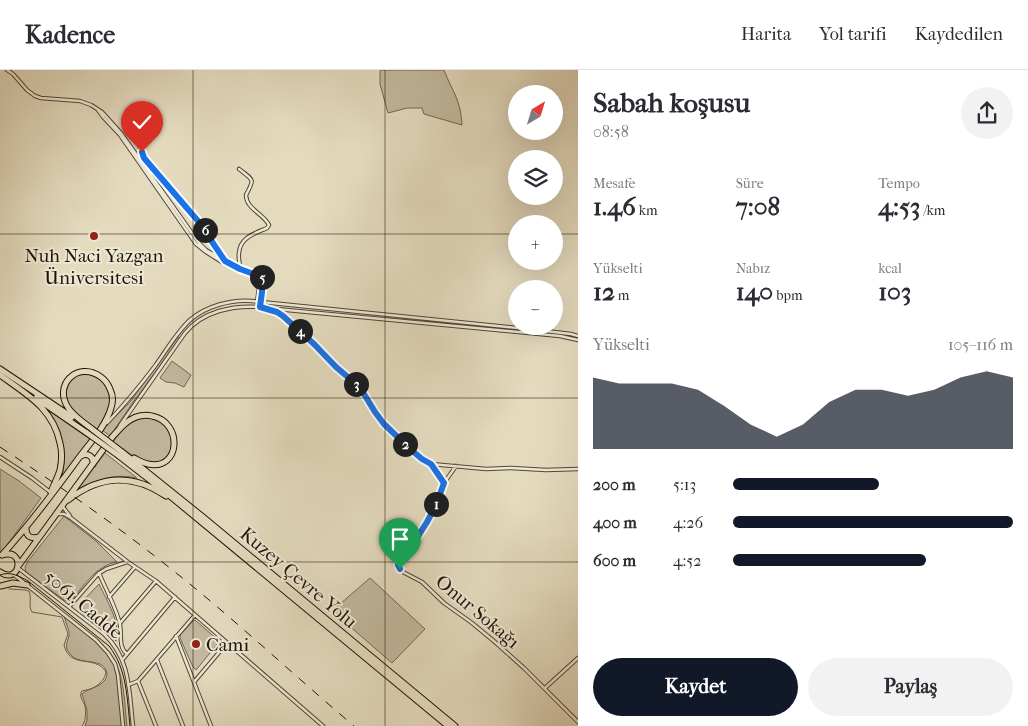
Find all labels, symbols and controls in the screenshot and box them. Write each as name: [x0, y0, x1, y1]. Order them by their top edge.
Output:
text: Kadence: [25, 21, 115, 49]
text: Harita: [741, 24, 791, 45]
text: Yol tarifi: [819, 24, 887, 45]
text: Kaydedilen: [915, 24, 1003, 45]
north arrow: [508, 85, 562, 140]
map controls: [508, 85, 563, 335]
text: Sabah koşusu: [593, 86, 750, 119]
button: share: [961, 87, 1013, 139]
pin: [121, 101, 163, 152]
icon: check: [128, 108, 156, 136]
text: 08:58: [593, 122, 629, 141]
button: layers: [508, 150, 563, 205]
text: Mesafe: [593, 175, 636, 192]
text: Süre: [736, 175, 764, 192]
text: Tempo: [878, 175, 920, 192]
text: 1.46: [593, 192, 636, 221]
text: 7:08: [736, 192, 780, 221]
text: 4:53: [878, 192, 920, 221]
text: km: [636, 202, 658, 219]
text: /km: [920, 202, 945, 219]
button: +: [508, 215, 563, 270]
pin: 6: [192, 218, 218, 242]
text: 6: [202, 222, 209, 239]
marker: Nuh Naci Yazgan Üniversitesi: [88, 230, 100, 242]
place label: Nuh Naci Yazgan Üniversitesi: [25, 245, 163, 289]
text: Yükselti: [593, 260, 643, 277]
text: Nabız: [736, 260, 770, 277]
text: kcal: [878, 260, 902, 277]
pin: 5: [250, 264, 274, 290]
text: 5: [259, 269, 266, 286]
text: 12: [593, 277, 615, 306]
text: 140: [736, 277, 773, 306]
text: 103: [878, 277, 911, 306]
button: −: [508, 280, 563, 335]
text: m: [615, 287, 629, 304]
text: bpm: [773, 287, 803, 304]
pin: 4: [288, 318, 312, 344]
text: 4: [296, 323, 305, 340]
text: Yükselti: [593, 335, 650, 354]
text: 105–116 m: [948, 335, 1013, 354]
pin: 3: [344, 372, 368, 396]
text: 3: [354, 376, 359, 393]
pin: 2: [392, 432, 418, 456]
text: 2: [402, 436, 409, 453]
text: 200 m: [593, 475, 636, 494]
text: 5:13: [673, 475, 696, 494]
pin: 1: [424, 492, 448, 516]
text: 1: [434, 496, 439, 513]
text: 400 m: [593, 513, 637, 532]
text: 4:26: [673, 513, 703, 532]
pin: [379, 518, 421, 569]
street label: Kuzey Çevre Yolu: [235, 523, 361, 634]
icon: arrive: [386, 525, 414, 553]
text: 600 m: [593, 551, 636, 570]
text: 4:52: [673, 551, 701, 570]
street label: 5061. Cadde: [40, 566, 127, 644]
street label: Onur Sokağı: [431, 570, 524, 653]
place label: Cami: [206, 634, 249, 656]
marker: Cami: [190, 638, 202, 650]
button: Kaydet: [593, 658, 798, 716]
button: Paylaş: [808, 658, 1013, 716]

